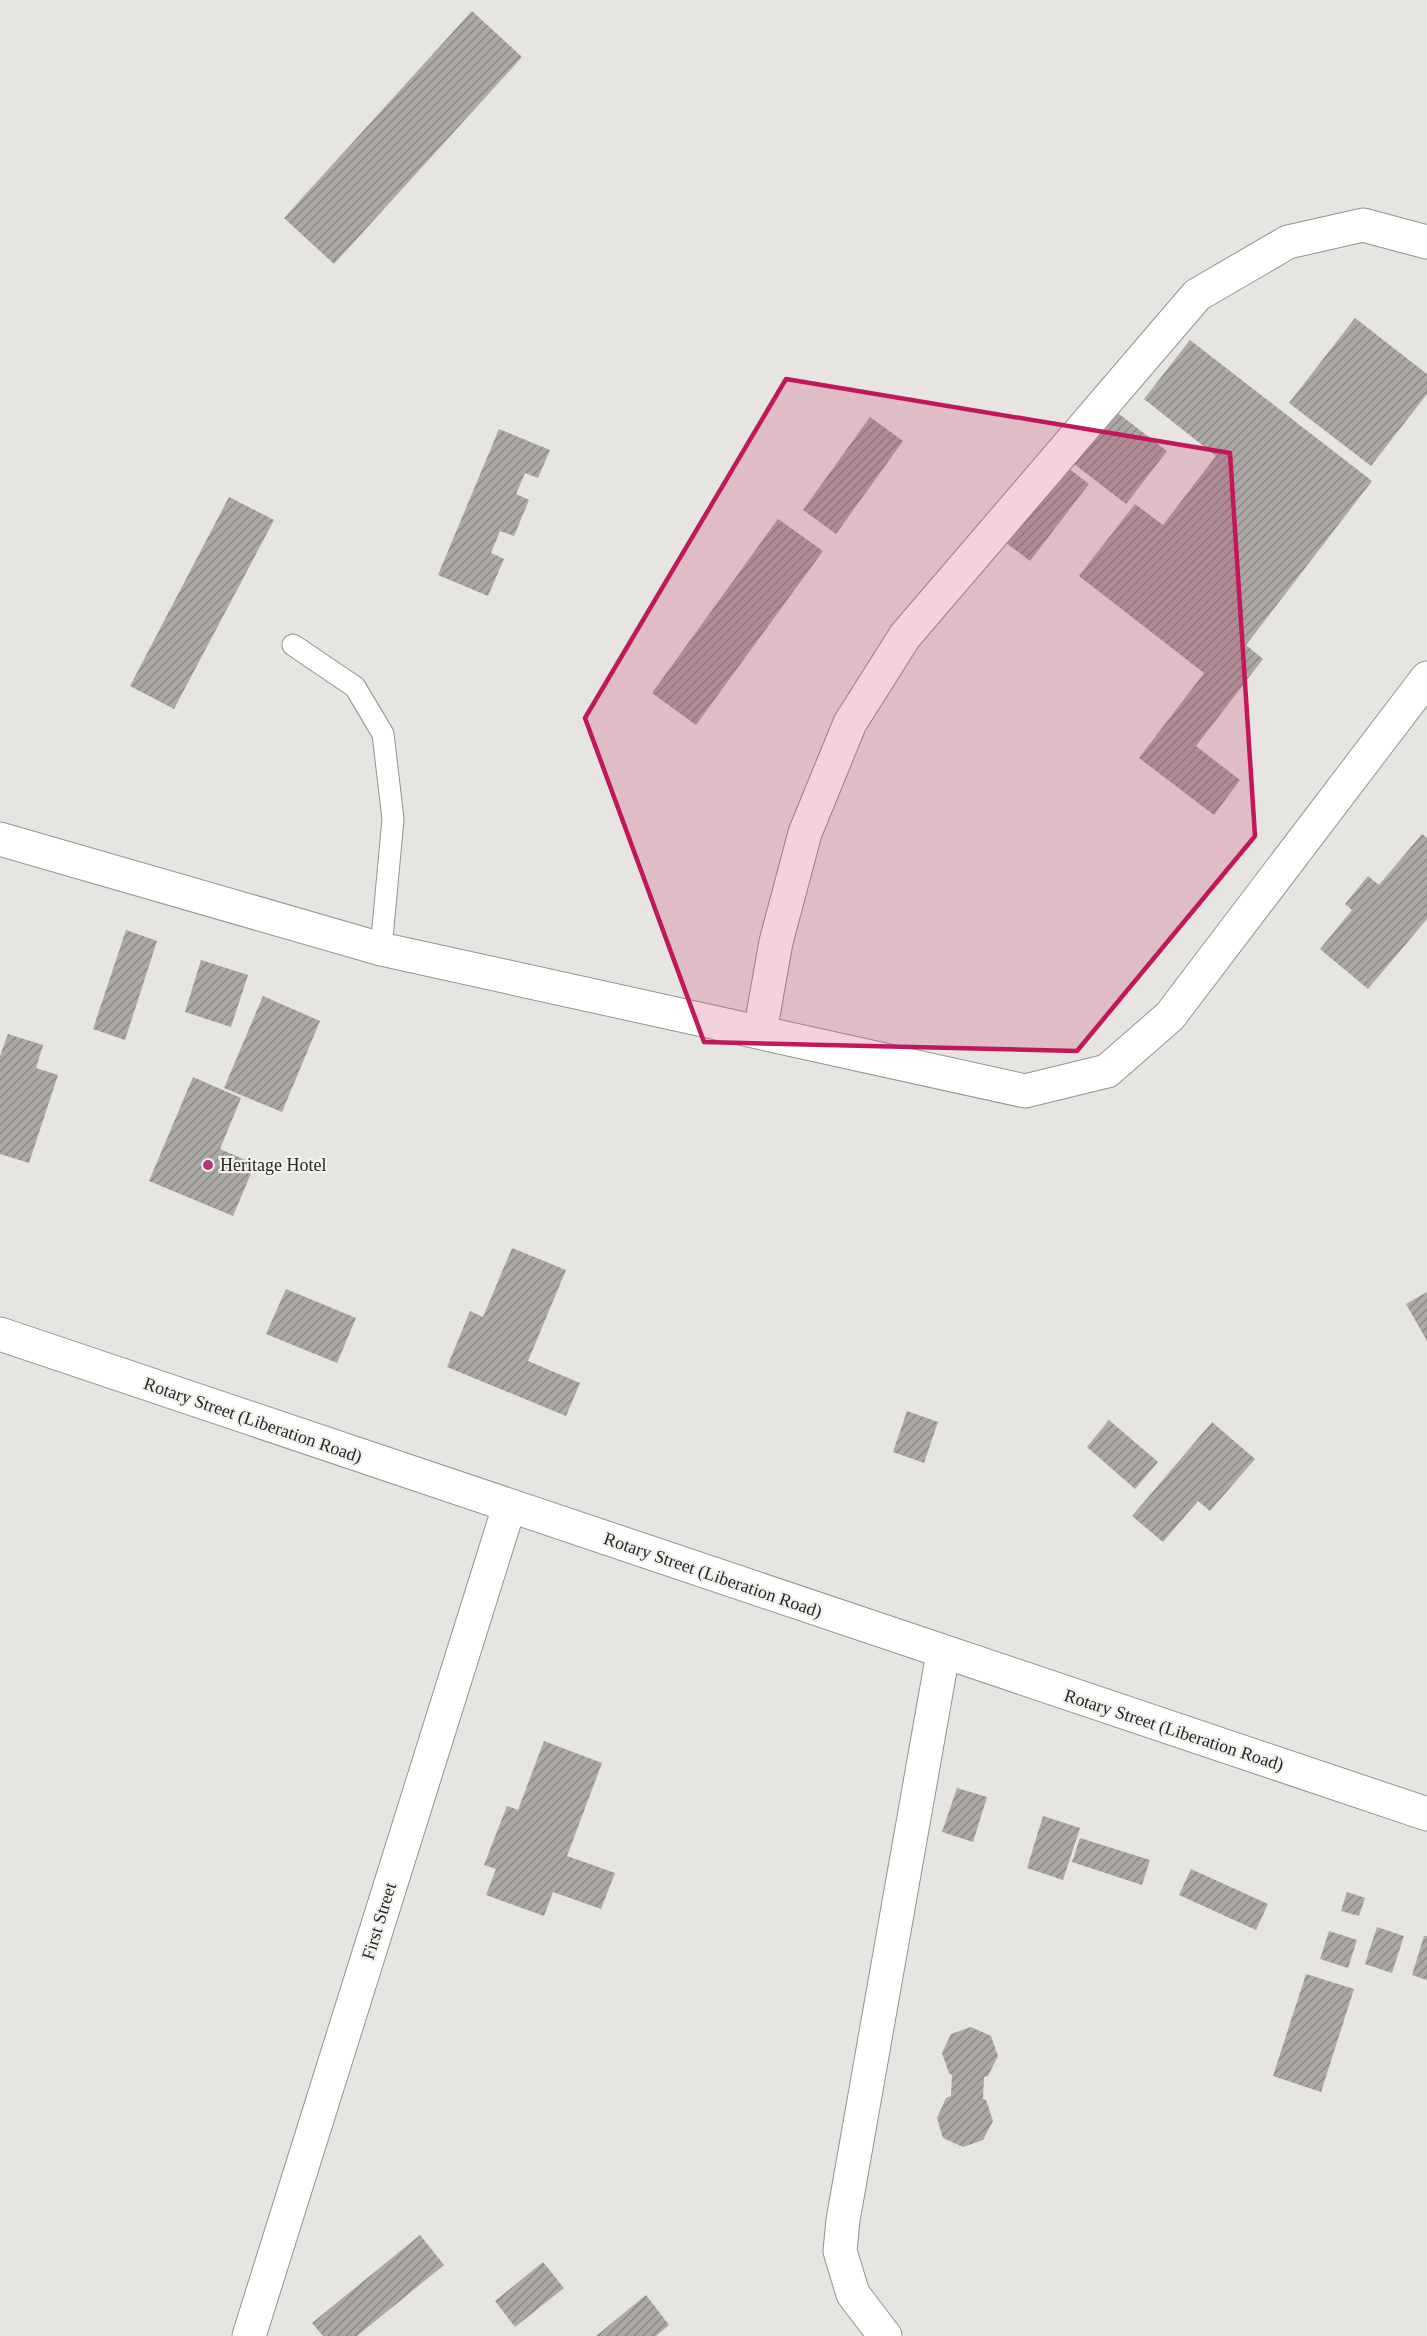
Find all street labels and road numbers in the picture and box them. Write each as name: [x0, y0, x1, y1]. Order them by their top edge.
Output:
street label: Rotary Street (Liberation Road): [141, 1373, 365, 1468]
street label: Rotary Street (Liberation Road): [601, 1528, 825, 1623]
street label: Rotary Street (Liberation Road): [1061, 1685, 1286, 1776]
street label: First Street: [358, 1880, 400, 1962]

